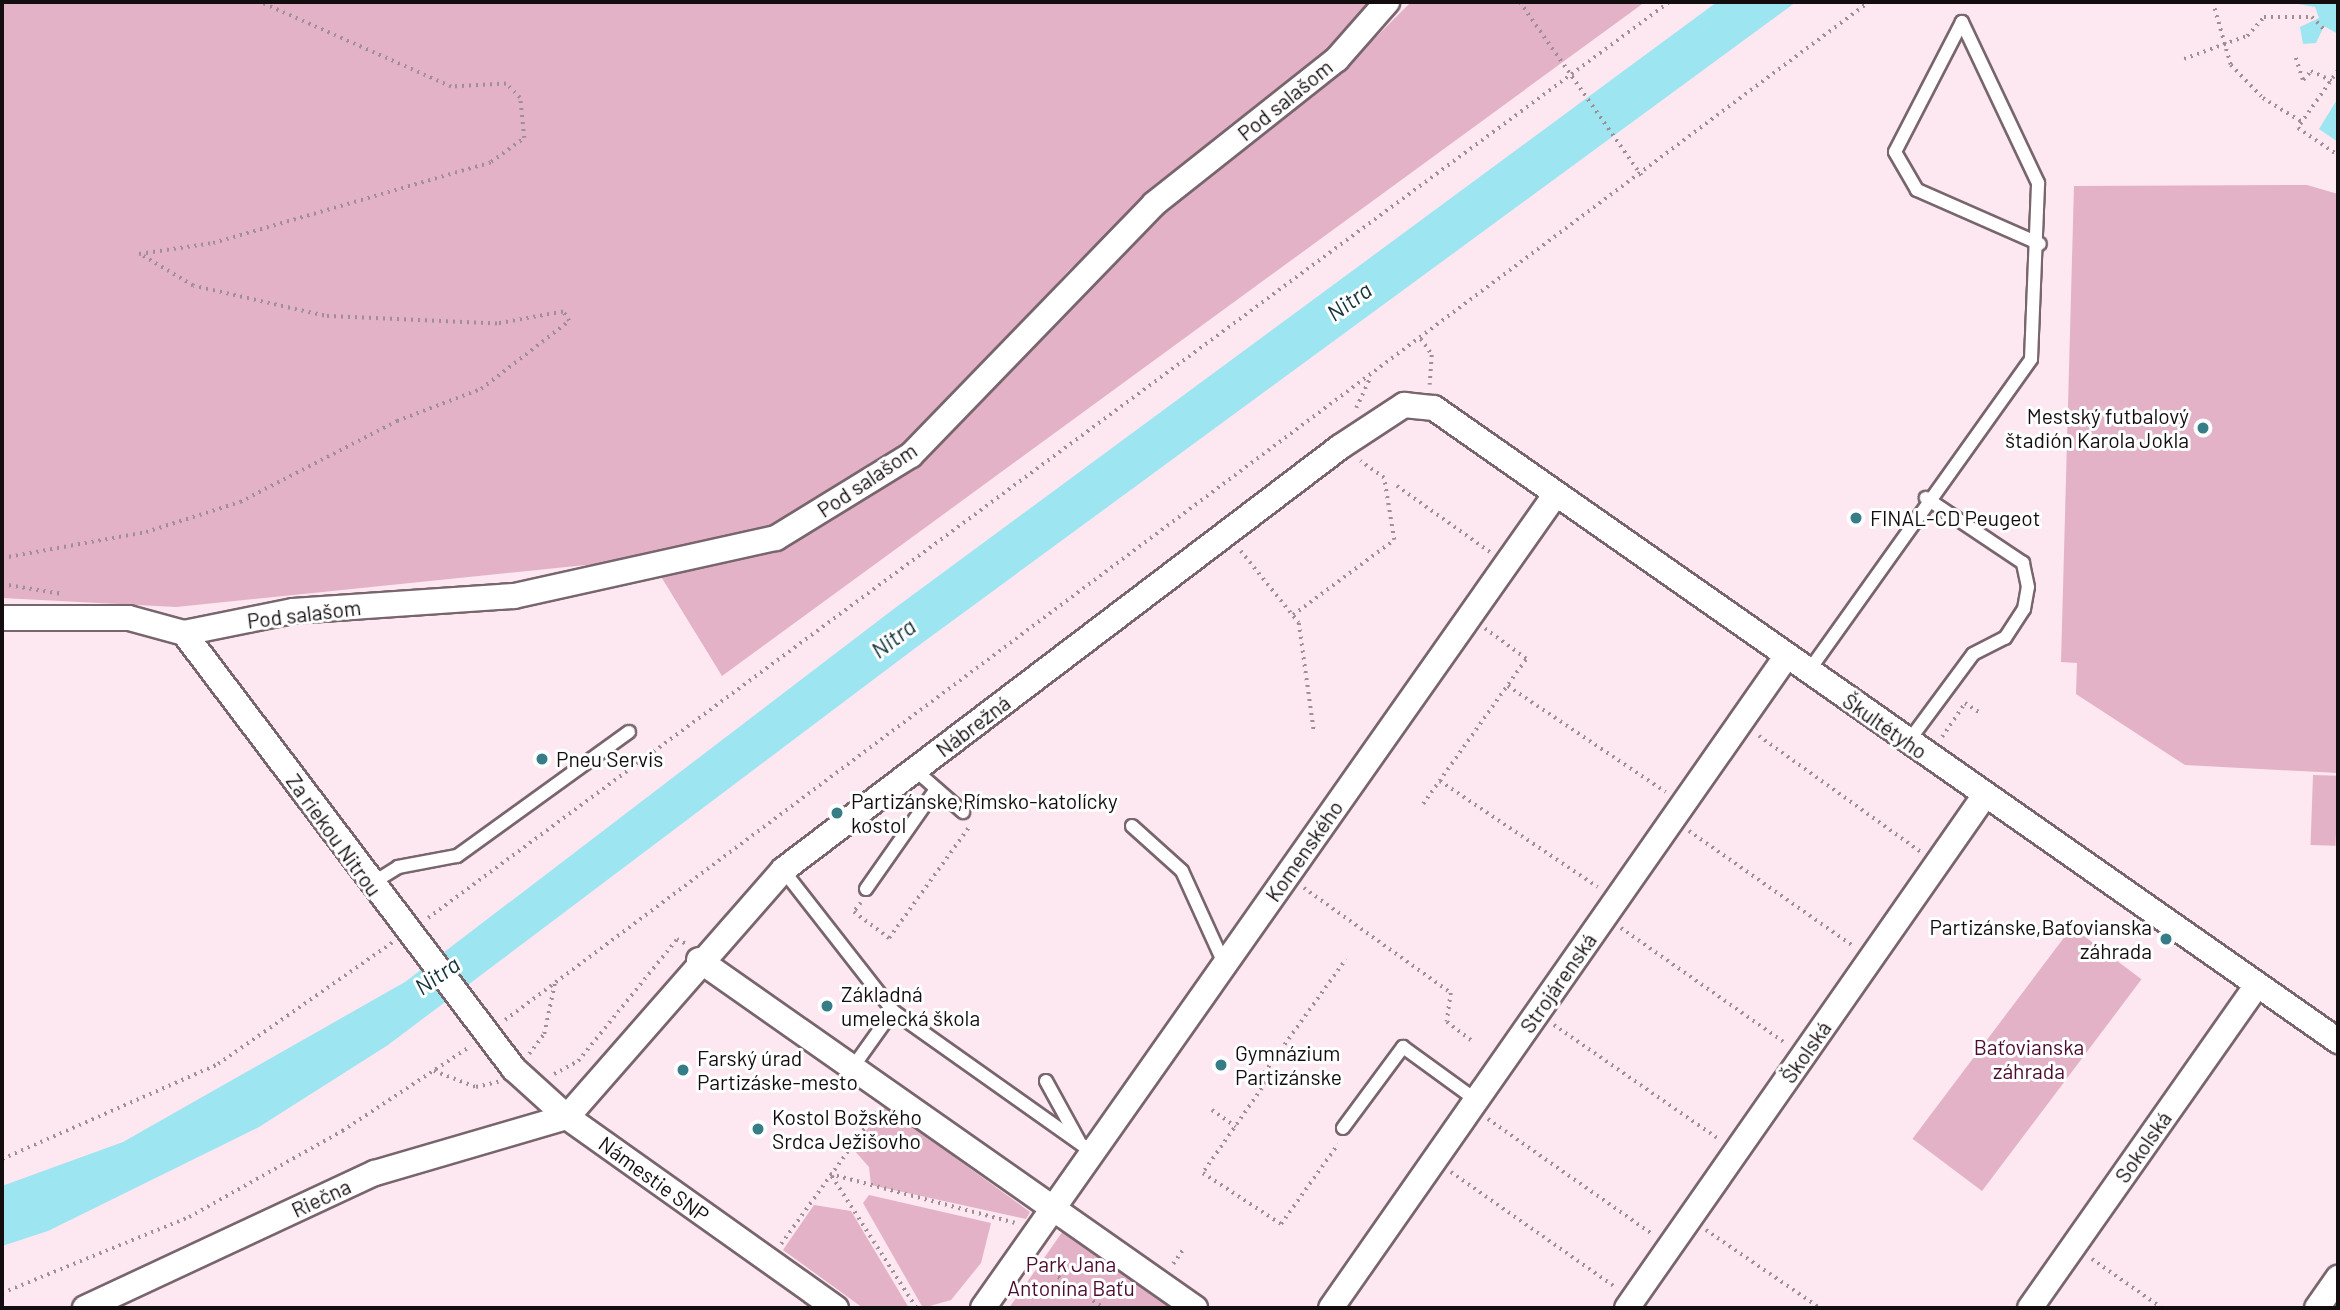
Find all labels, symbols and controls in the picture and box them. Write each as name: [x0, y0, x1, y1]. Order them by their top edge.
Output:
street label: Pod salašom: [1233, 54, 1337, 146]
water label: Nitra: [1321, 275, 1377, 327]
place label: Mestský futbalový štadión Karola Jokla: [2005, 403, 2189, 453]
marker: Mestský futbalový štadión Karola Jokla: [2195, 420, 2211, 436]
street label: Pod salašom: [812, 438, 922, 522]
place label: FINAL-CD Peugeot: [1870, 505, 2040, 531]
marker: FINAL-CD Peugeot: [1848, 510, 1864, 526]
street label: Pod salašom: [246, 595, 362, 633]
water label: Nitra: [865, 612, 921, 664]
street label: Škultétyho: [1838, 688, 1932, 764]
street label: Nábrežná: [931, 690, 1015, 762]
place label: Pneu Servis: [556, 746, 663, 772]
marker: Pneu Servis: [534, 751, 550, 767]
street label: Za riekou Nitrou: [281, 769, 387, 901]
place label: Partizánske,Rímsko-katolícky kostol: [851, 788, 1118, 838]
street label: Komenského: [1260, 796, 1348, 906]
marker: Partizánske,Rímsko-katolícky kostol: [829, 805, 845, 821]
place label: Partizánske,Baťovianska záhrada: [1929, 914, 2152, 964]
street label: Strojárenská: [1514, 928, 1602, 1038]
marker: Partizánske,Baťovianska záhrada: [2158, 931, 2174, 947]
water label: Nitra: [409, 950, 465, 1000]
place label: Základná umelecká škola: [841, 981, 980, 1031]
marker: Základná umelecká škola: [819, 998, 835, 1014]
street label: Školská: [1776, 1016, 1836, 1088]
park label: Baťovianska záhrada: [1974, 1034, 2084, 1084]
place label: Gymnázium Partizánske: [1235, 1040, 1342, 1090]
place label: Farský úrad Partizáske-mesto: [697, 1045, 858, 1095]
marker: Gymnázium Partizánske: [1213, 1057, 1229, 1073]
marker: Farský úrad Partizáske-mesto: [675, 1062, 691, 1078]
place label: Kostol Božského Srdca Ježišovho: [772, 1104, 922, 1154]
street label: Sokolská: [2109, 1106, 2177, 1188]
marker: Kostol Božského Srdca Ježišovho: [750, 1121, 766, 1137]
street label: Námestie SNP: [594, 1131, 714, 1227]
street label: Riečna: [287, 1173, 355, 1223]
park label: Park Jana Antonína Baťu: [1007, 1251, 1135, 1301]

